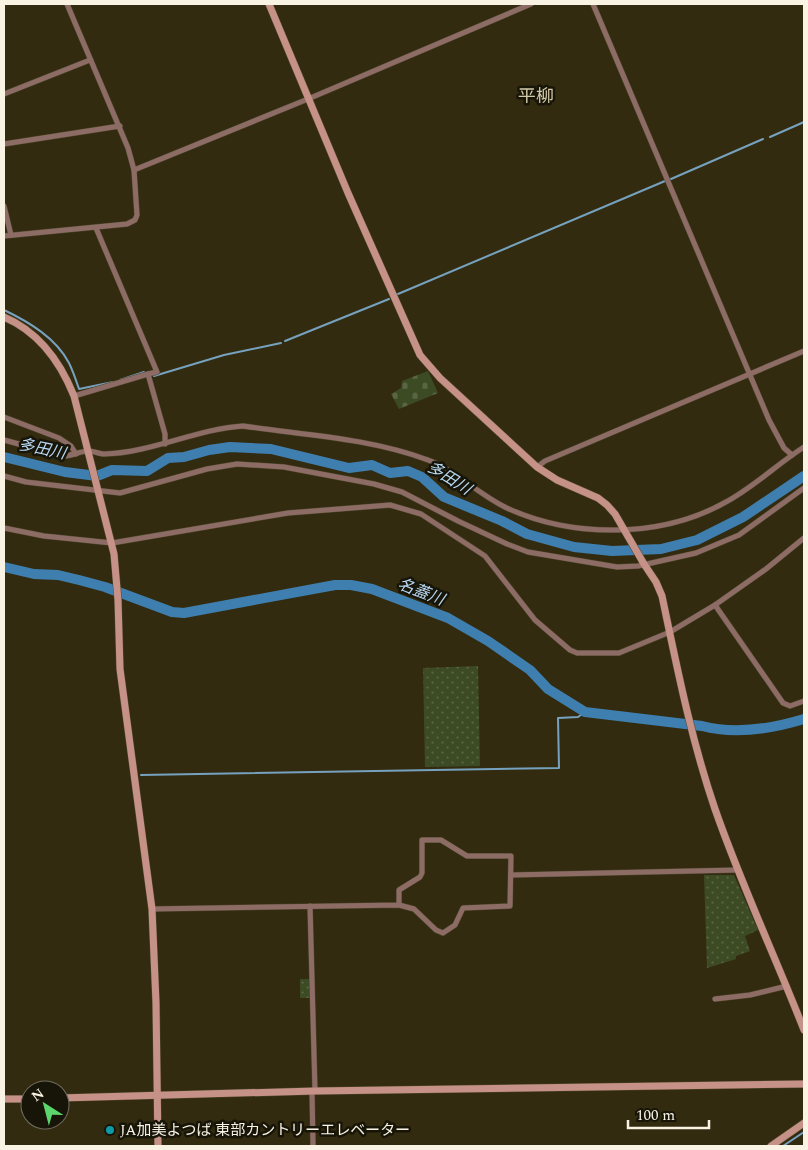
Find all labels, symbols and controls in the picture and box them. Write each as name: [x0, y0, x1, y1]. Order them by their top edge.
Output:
district label: 平柳: [518, 83, 554, 110]
water label: 多田川: [16, 432, 70, 466]
water label: 多田川: [422, 455, 477, 502]
water label: 名蓋川: [394, 572, 450, 613]
north arrow: [20, 1080, 70, 1130]
text: N: [27, 1083, 48, 1107]
scale bar: [628, 1098, 709, 1130]
text: 100 m: [636, 1104, 675, 1127]
place label: JA加美よつば 東部カントリーエレベーター: [120, 1119, 410, 1142]
marker: JA加美よつば 東部カントリーエレベーター: [104, 1124, 116, 1136]

